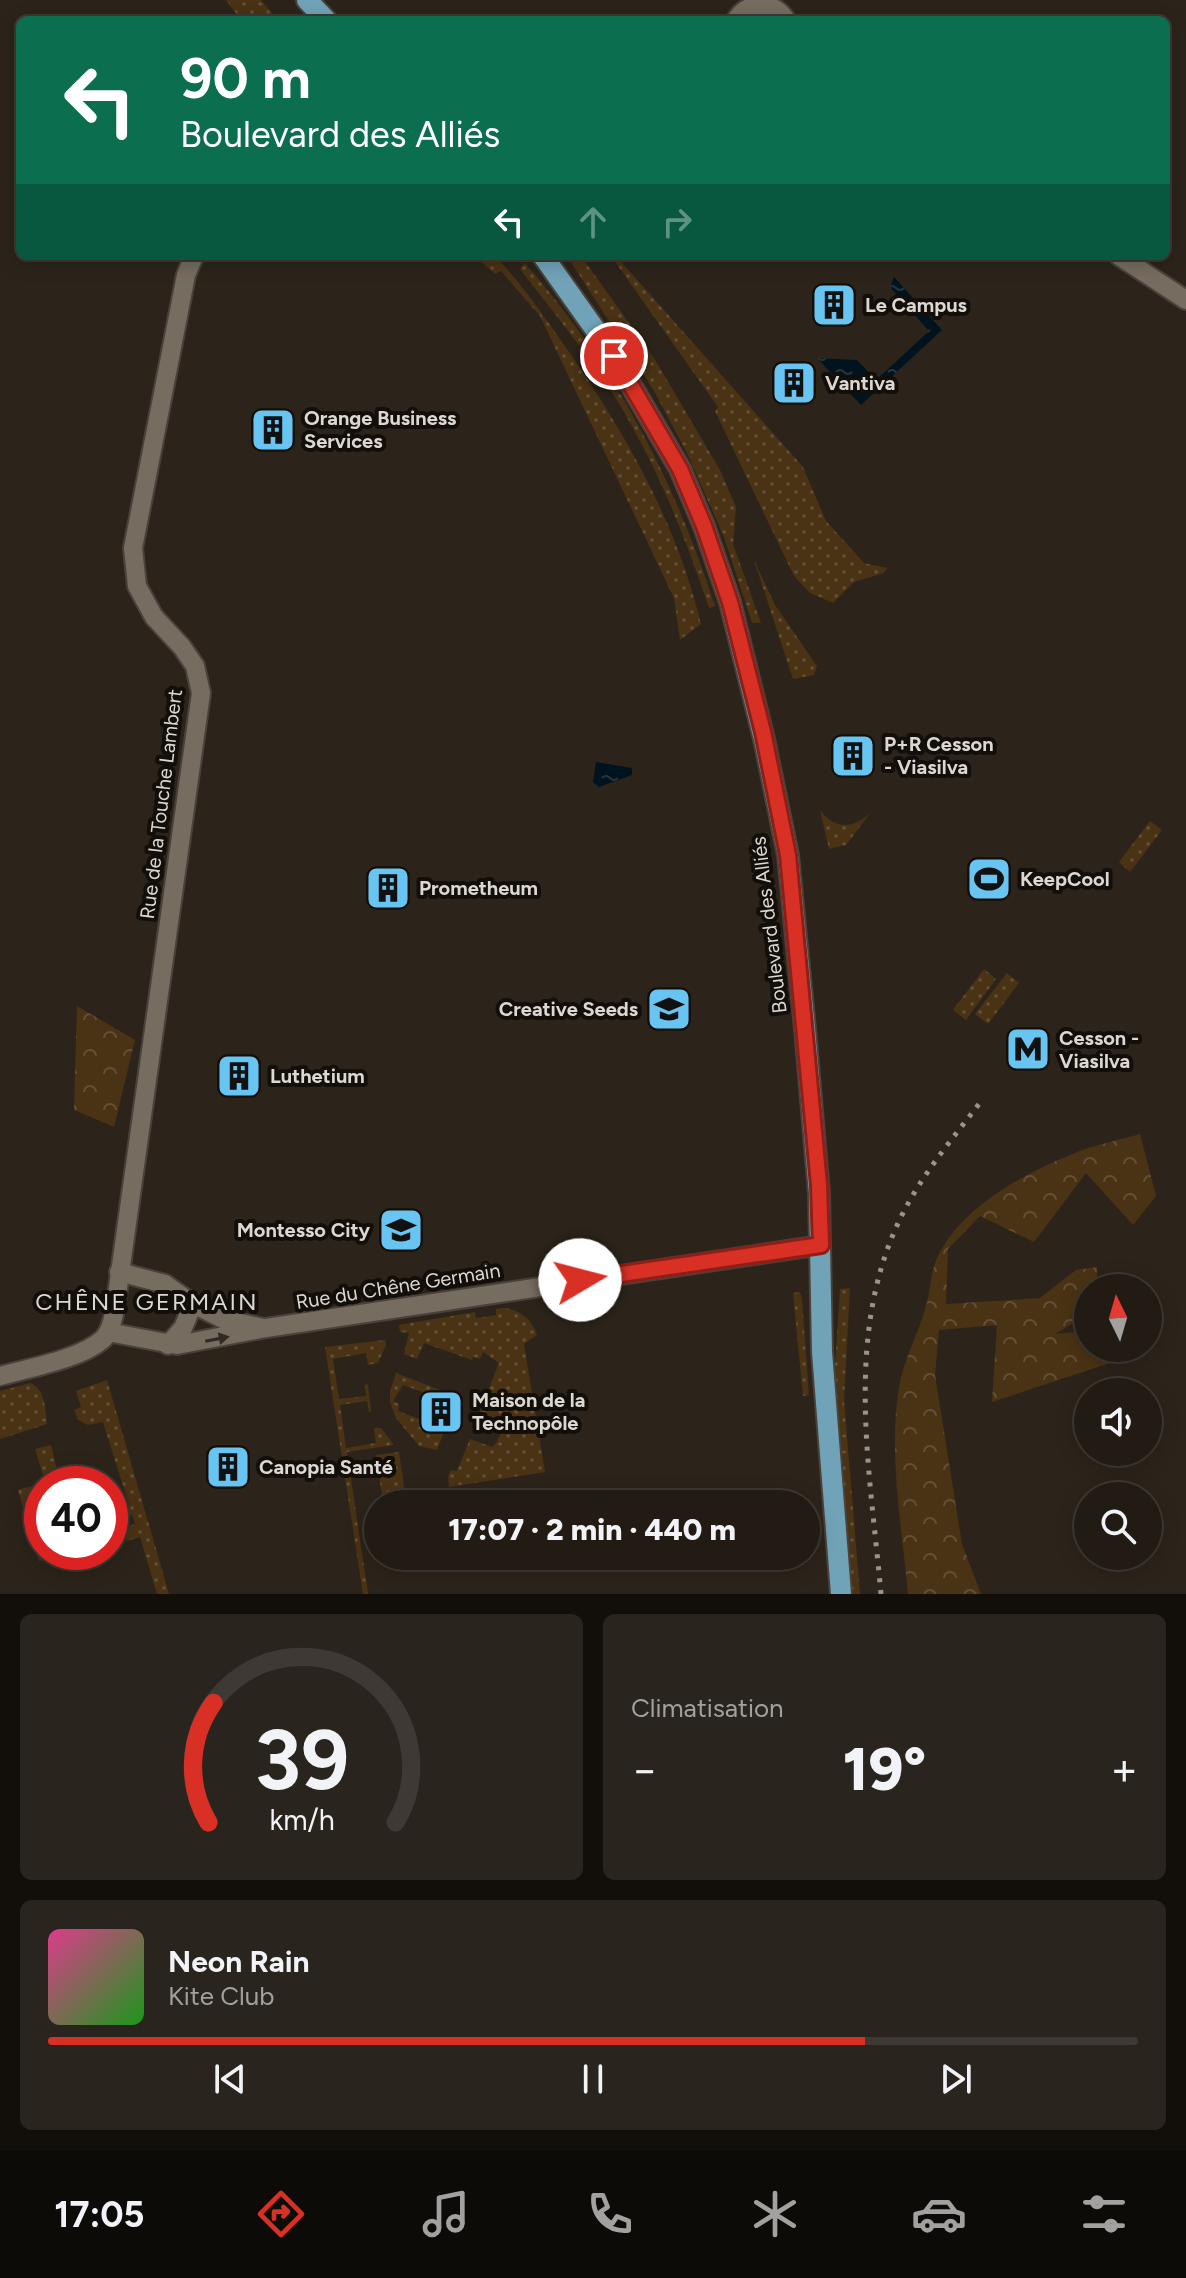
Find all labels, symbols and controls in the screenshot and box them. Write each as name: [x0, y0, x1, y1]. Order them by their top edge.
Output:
text: 90 m: [180, 45, 311, 112]
icon: left: [48, 48, 152, 152]
text: Boulevard des Alliés: [180, 113, 500, 156]
icon: left: [487, 200, 531, 244]
icon: ahead: [571, 200, 615, 244]
icon: right: [655, 200, 699, 244]
building icon: Le Campus: [810, 281, 858, 329]
place label: Le Campus: [865, 293, 967, 317]
pin: [580, 322, 648, 390]
icon: arrive: [592, 334, 636, 378]
building icon: Vantiva: [770, 359, 818, 407]
place label: Vantiva: [825, 371, 895, 395]
building icon: Orange Business Services: [249, 406, 297, 454]
place label: Orange Business Services: [304, 406, 456, 453]
street label: Rue de la Touche Lambert: [135, 688, 187, 920]
building icon: P+R Cesson - Viasilva: [829, 732, 877, 780]
place label: P+R Cesson - Viasilva: [884, 732, 994, 779]
street label: Boulevard des Alliés: [746, 835, 792, 1015]
sports icon: KeepCool: [965, 855, 1013, 903]
building icon: Prometheum: [364, 864, 412, 912]
place label: KeepCool: [1020, 867, 1110, 891]
place label: Prometheum: [419, 876, 538, 900]
school or university icon: Creative Seeds: [645, 985, 693, 1033]
place label: Creative Seeds: [499, 997, 638, 1021]
metro station icon: Cesson - Viasilva: [1004, 1025, 1052, 1073]
place label: Cesson - Viasilva: [1059, 1026, 1139, 1073]
building icon: Luthetium: [215, 1052, 263, 1100]
place label: Luthetium: [270, 1064, 365, 1088]
school or university icon: Montesso City: [377, 1206, 425, 1254]
place label: Montesso City: [237, 1218, 370, 1242]
position arrow: [538, 1238, 622, 1322]
street label: Rue du Chêne Germain: [294, 1258, 502, 1314]
north arrow: [1074, 1274, 1162, 1362]
map controls: [1074, 1274, 1162, 1570]
district label: CHÊNE GERMAIN: [35, 1287, 259, 1316]
one-way arrow: [205, 1333, 230, 1345]
button: sound: [1074, 1378, 1162, 1466]
building icon: Maison de la Technopôle: [417, 1388, 465, 1436]
place label: Maison de la Technopôle: [472, 1388, 585, 1435]
building icon: Canopia Santé: [204, 1443, 252, 1491]
place label: Canopia Santé: [259, 1455, 393, 1479]
speed limit sign: 40: [24, 1466, 128, 1570]
button: search: [1074, 1482, 1162, 1570]
text: 17:07 · 2 min · 440 m: [448, 1511, 736, 1548]
text: Climatisation: [631, 1692, 784, 1724]
text: 39: [254, 1710, 349, 1810]
text: 19°: [843, 1733, 926, 1805]
text: −: [631, 1743, 658, 1796]
text: +: [1111, 1743, 1138, 1796]
text: km/h: [269, 1803, 334, 1837]
text: Neon Rain: [168, 1943, 310, 1980]
text: Kite Club: [168, 1980, 274, 2012]
icon: previous: [208, 2057, 252, 2101]
icon: pause: [571, 2057, 615, 2101]
icon: next: [934, 2057, 978, 2101]
icon: directions: [253, 2186, 309, 2242]
icon: music: [418, 2186, 474, 2242]
icon: phone: [582, 2186, 638, 2242]
icon: climate: [747, 2186, 803, 2242]
icon: car: [911, 2186, 967, 2242]
icon: filters: [1076, 2186, 1132, 2242]
text: 17:05: [54, 2193, 145, 2236]

